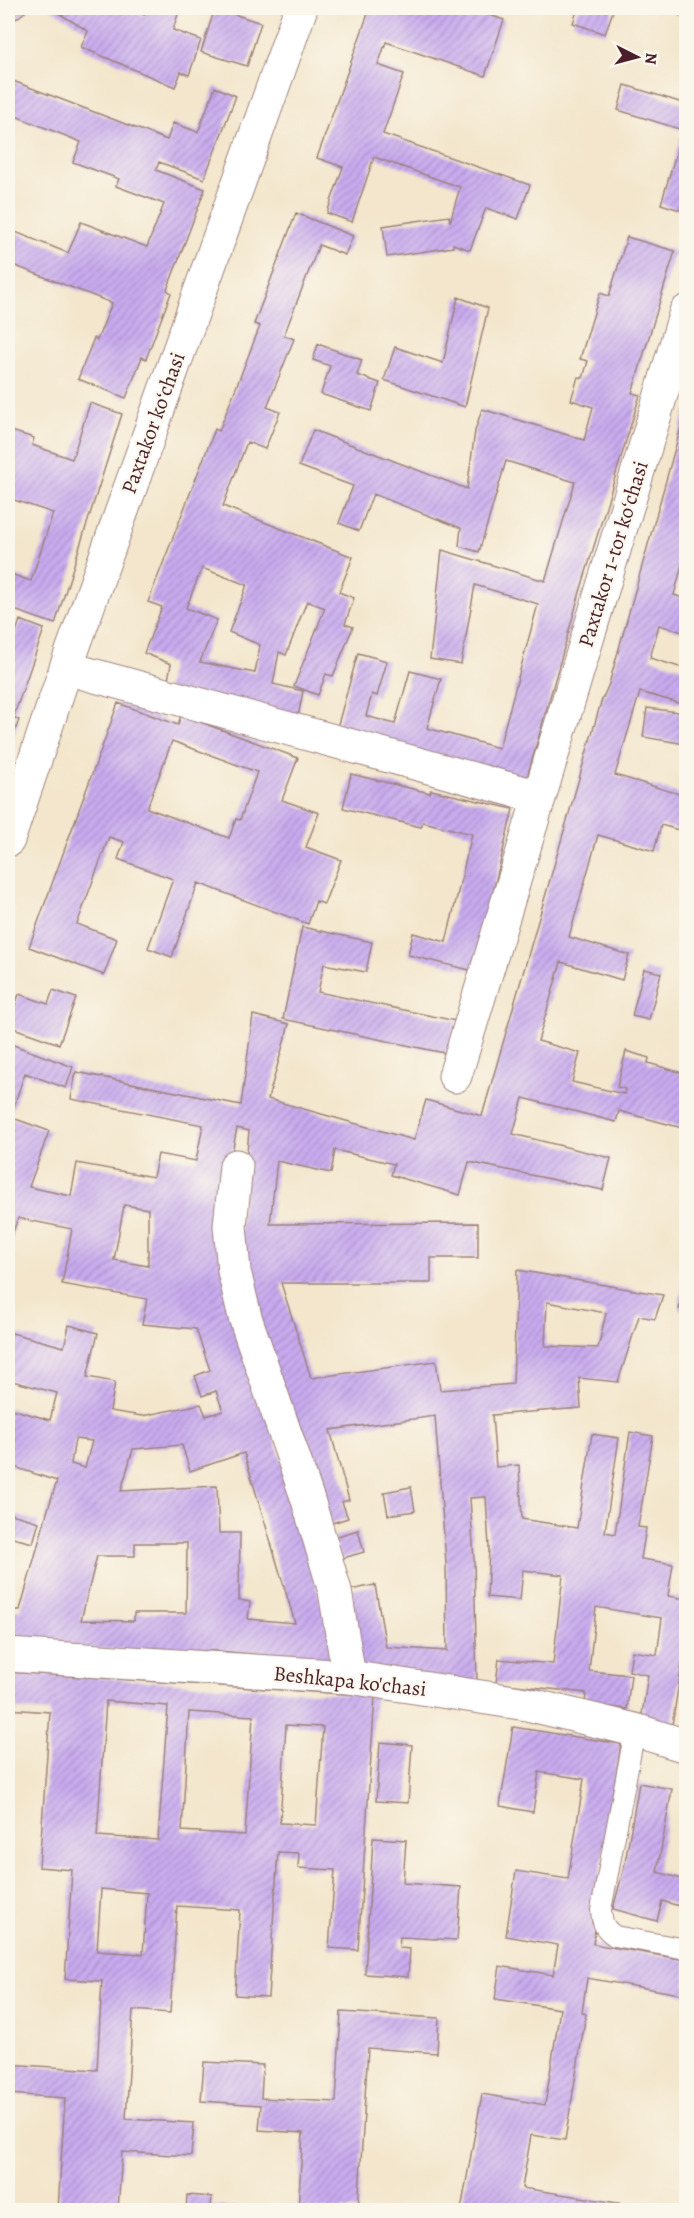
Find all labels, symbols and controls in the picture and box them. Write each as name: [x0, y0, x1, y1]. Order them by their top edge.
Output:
north arrow: [607, 27, 667, 87]
text: N: [639, 52, 662, 66]
street label: Paxtakor koʻchasi: [114, 348, 192, 498]
street label: Paxtakor 1-tor koʻchasi: [571, 457, 655, 651]
street label: Beshkapa ko'chasi: [272, 1659, 428, 1703]

